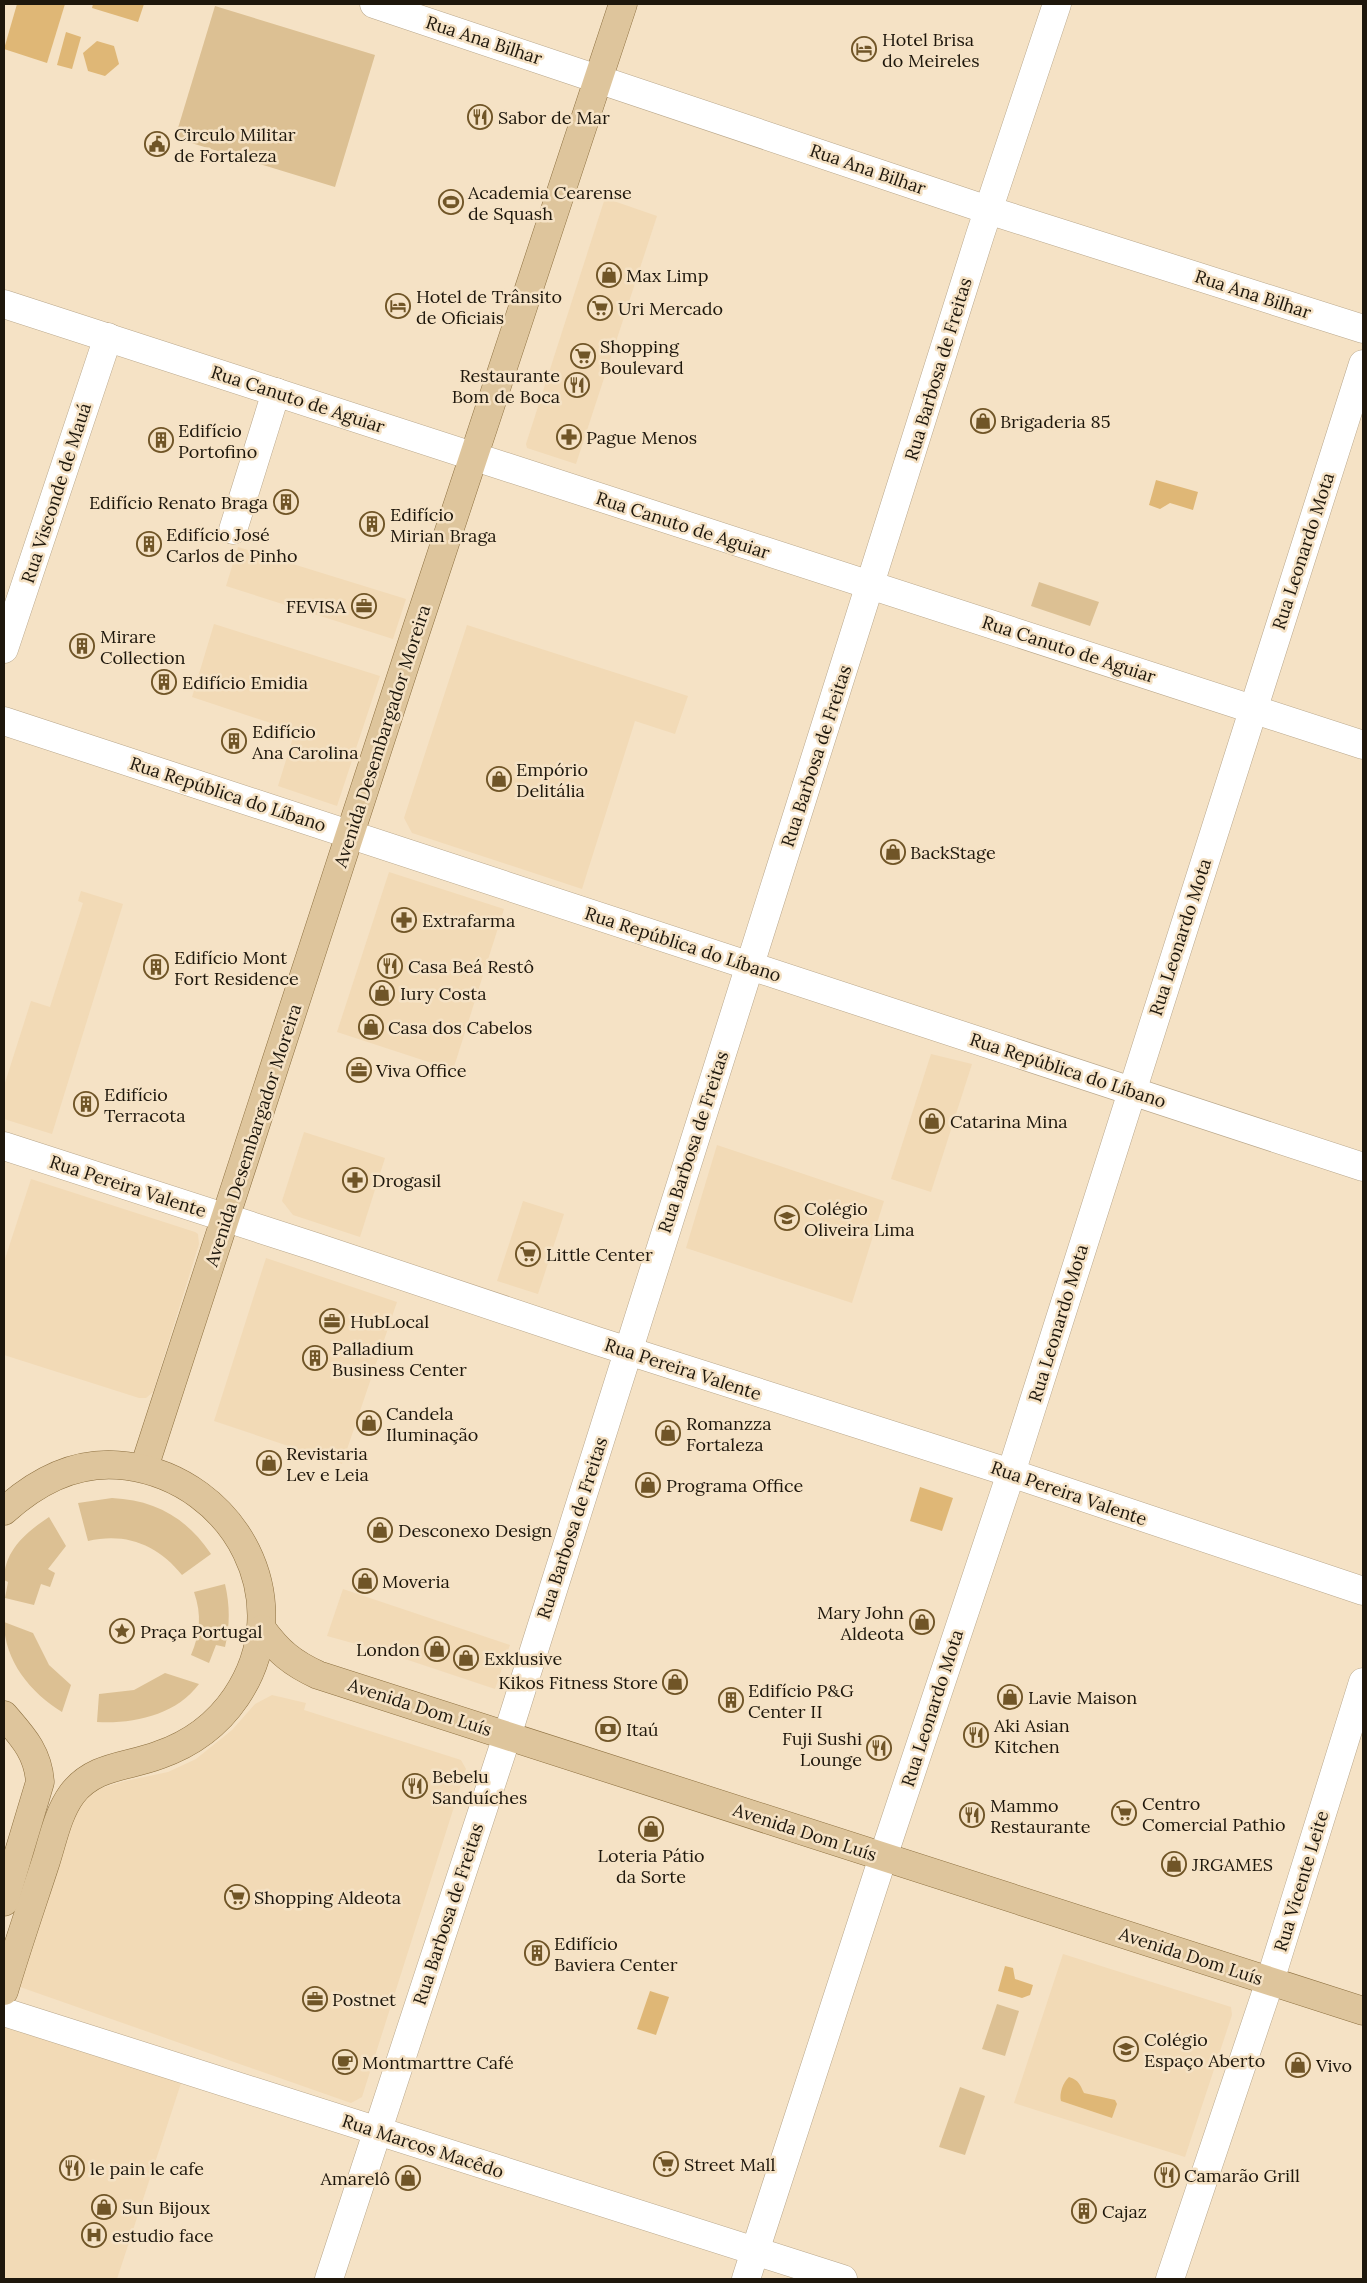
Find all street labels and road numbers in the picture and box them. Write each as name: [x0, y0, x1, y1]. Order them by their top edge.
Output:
street label: Rua Ana Bilhar: [423, 10, 545, 70]
street label: Rua Ana Bilhar: [807, 138, 929, 200]
street label: Rua Ana Bilhar: [1192, 264, 1314, 324]
street label: Rua Barbosa de Freitas: [899, 275, 977, 463]
street label: Rua Canuto de Aguiar: [208, 360, 388, 438]
street label: Rua Visconde de Mauá: [16, 400, 96, 586]
street label: Rua Leonardo Mota: [1267, 470, 1339, 632]
street label: Rua Canuto de Aguiar: [593, 486, 773, 564]
street label: Avenida Desembargador Moreira: [328, 602, 435, 871]
street label: Rua Canuto de Aguiar: [979, 610, 1159, 688]
street label: Rua Barbosa de Freitas: [776, 662, 856, 850]
street label: Rua República do Líbano: [127, 751, 329, 837]
street label: Rua Leonardo Mota: [1144, 856, 1216, 1018]
street label: Rua República do Líbano: [582, 901, 784, 987]
street label: Avenida Desembargador Moreira: [199, 1001, 306, 1270]
street label: Rua República do Líbano: [967, 1027, 1169, 1113]
street label: Rua Barbosa de Freitas: [653, 1048, 733, 1236]
street label: Rua Pereira Valente: [47, 1150, 210, 1222]
street label: Rua Leonardo Mota: [1023, 1241, 1093, 1405]
street label: Rua Pereira Valente: [602, 1333, 765, 1405]
street label: Rua Barbosa de Freitas: [532, 1434, 612, 1622]
street label: Rua Pereira Valente: [988, 1456, 1150, 1531]
street label: Rua Leonardo Mota: [896, 1627, 968, 1789]
street label: Avenida Dom Luís: [344, 1673, 495, 1741]
street label: Avenida Dom Luís: [729, 1798, 880, 1866]
street label: Rua Vicente Leite: [1269, 1807, 1333, 1954]
street label: Rua Barbosa de Freitas: [408, 1820, 488, 2008]
street label: Avenida Dom Luís: [1115, 1922, 1266, 1990]
street label: Rua Marcos Macêdo: [339, 2109, 507, 2183]

